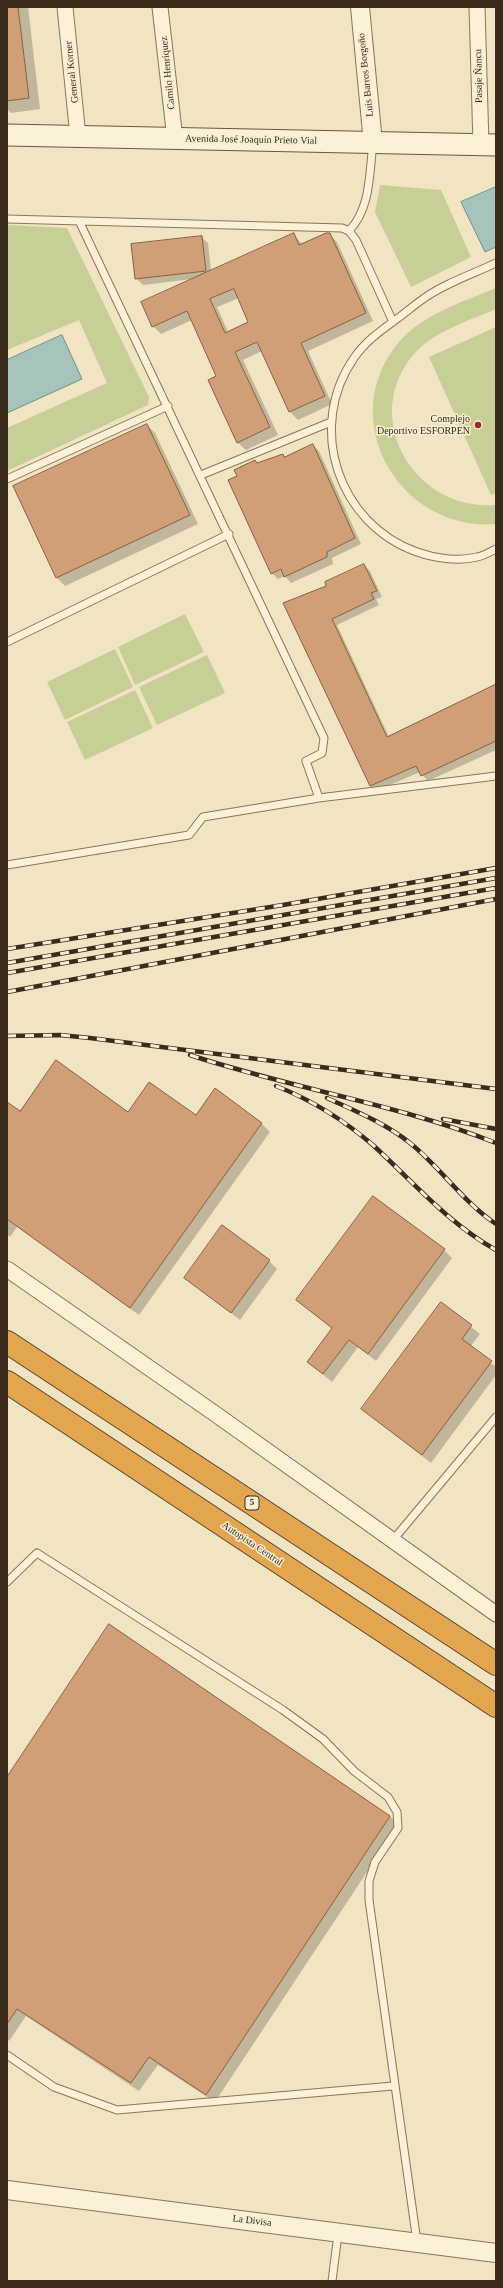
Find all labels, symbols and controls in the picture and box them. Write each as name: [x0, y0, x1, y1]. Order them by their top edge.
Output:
street label: Luis Barros Borgoño: [356, 32, 376, 118]
street label: Camilo Henríquez: [158, 36, 178, 110]
street label: General Korner: [63, 40, 81, 104]
street label: Pasaje Ñancu: [473, 49, 485, 103]
street label: Avenida José Joaquín Prieto Vial: [185, 133, 317, 147]
place label: Complejo Deportivo ESFORPEN: [377, 413, 470, 436]
marker: Complejo Deportivo ESFORPEN: [473, 420, 483, 430]
road number: 5: [245, 1496, 259, 1510]
street label: Autopista Central: [219, 1519, 285, 1569]
street label: La Divisa: [232, 2213, 272, 2229]

